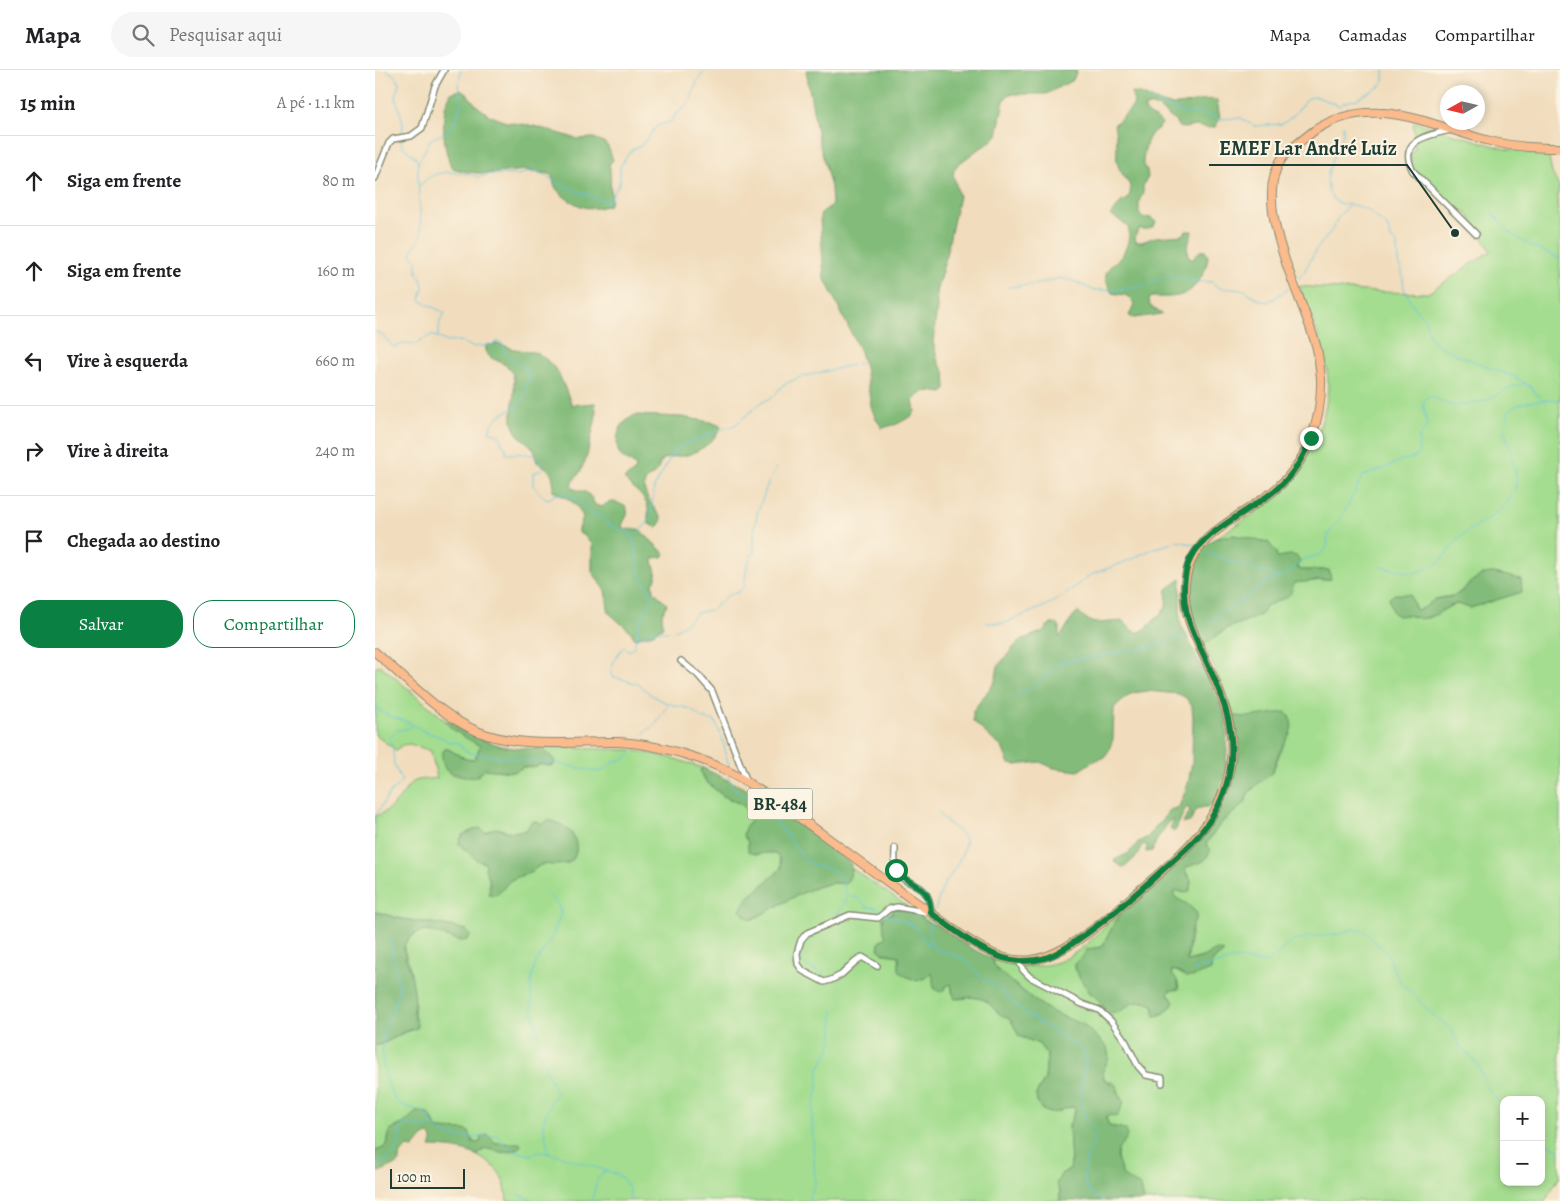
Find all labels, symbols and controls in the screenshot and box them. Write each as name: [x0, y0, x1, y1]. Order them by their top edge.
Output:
search box: [111, 12, 461, 57]
text: Mapa: [25, 19, 81, 51]
icon: search: [129, 21, 157, 49]
text: Pesquisar aqui: [169, 22, 282, 48]
text: Mapa: [1269, 23, 1311, 47]
text: Camadas: [1339, 23, 1407, 47]
text: Compartilhar: [1435, 23, 1535, 47]
north arrow: [1440, 85, 1485, 130]
text: 15 min: [20, 89, 76, 117]
text: A pé · 1.1 km: [277, 92, 355, 114]
callout: EMEF Lar André Luiz: [1209, 130, 1407, 165]
text: EMEF Lar André Luiz: [1219, 135, 1397, 162]
icon: ahead: [20, 167, 48, 195]
text: Siga em frente: [67, 168, 181, 194]
text: 80 m: [322, 170, 355, 192]
icon: ahead: [20, 257, 48, 285]
text: Siga em frente: [67, 258, 181, 284]
text: 160 m: [317, 260, 355, 282]
icon: left: [20, 347, 48, 375]
text: Vire à esquerda: [67, 348, 188, 374]
text: 660 m: [315, 350, 355, 372]
route end: [1300, 427, 1323, 450]
icon: right: [20, 437, 48, 465]
text: Vire à direita: [67, 438, 169, 464]
text: 240 m: [315, 440, 355, 462]
icon: arrive: [20, 527, 48, 555]
text: Chegada ao destino: [67, 528, 220, 554]
button: Salvar: [20, 600, 183, 648]
button: Compartilhar: [193, 600, 355, 648]
road number: BR-484: [747, 789, 813, 820]
route start: [885, 859, 908, 882]
map controls: [1500, 1096, 1545, 1186]
button: +: [1500, 1096, 1545, 1141]
button: −: [1500, 1141, 1545, 1186]
scale bar: [390, 1166, 465, 1189]
text: 100 m: [397, 1168, 431, 1187]

